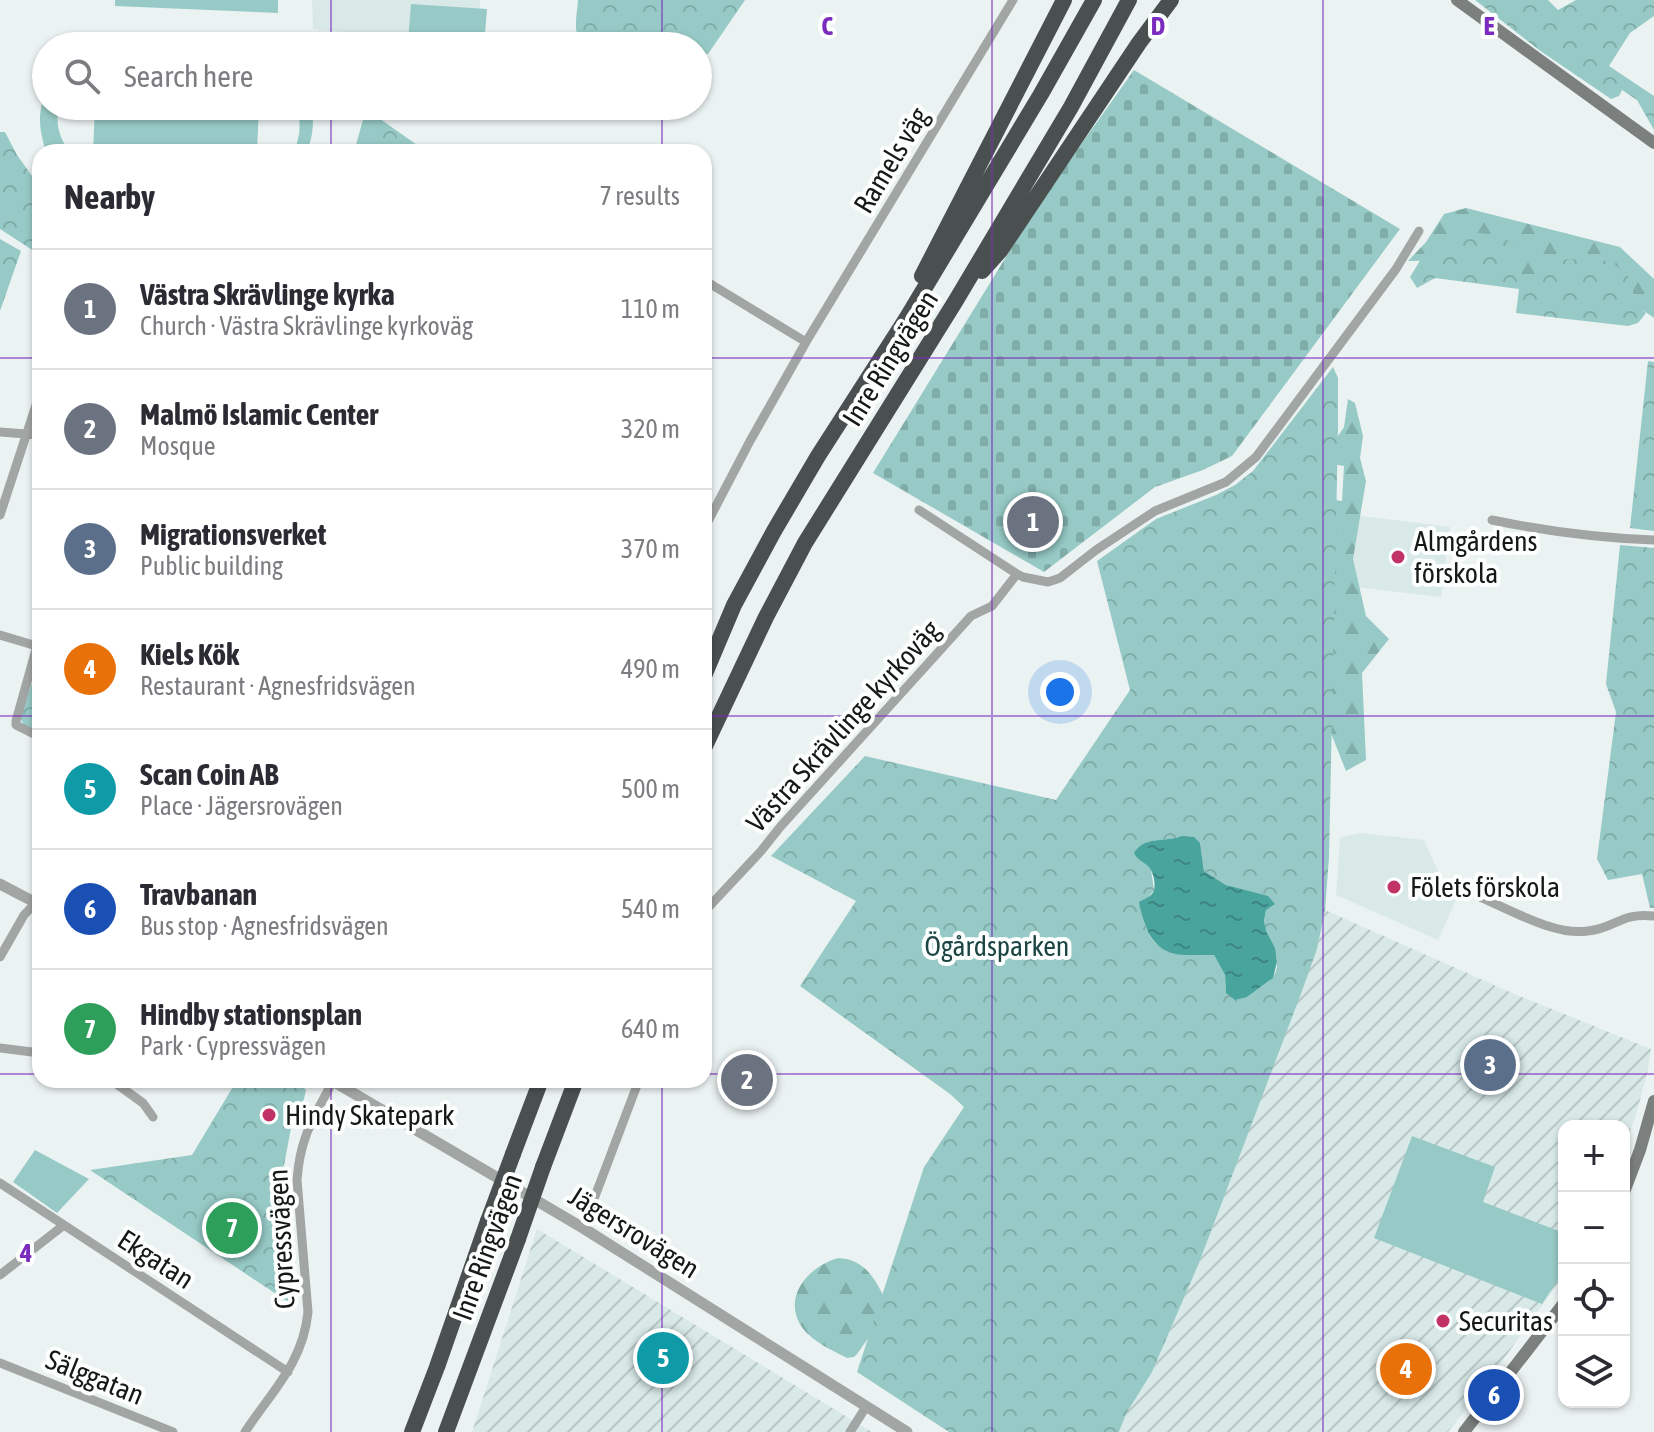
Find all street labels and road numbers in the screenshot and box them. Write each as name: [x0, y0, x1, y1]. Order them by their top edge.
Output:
street label: Ramels väg: [847, 101, 935, 219]
street label: Inre Ringvägen: [836, 284, 944, 432]
street label: Västra Skrävlinge kyrkoväg: [740, 614, 946, 838]
street label: Cypressvägen: [261, 1168, 301, 1310]
street label: Inre Ringvägen: [446, 1169, 528, 1325]
street label: Jägersrovägen: [563, 1179, 705, 1285]
street label: Ekgatan: [112, 1223, 200, 1295]
street label: Sälggatan: [42, 1343, 148, 1411]

